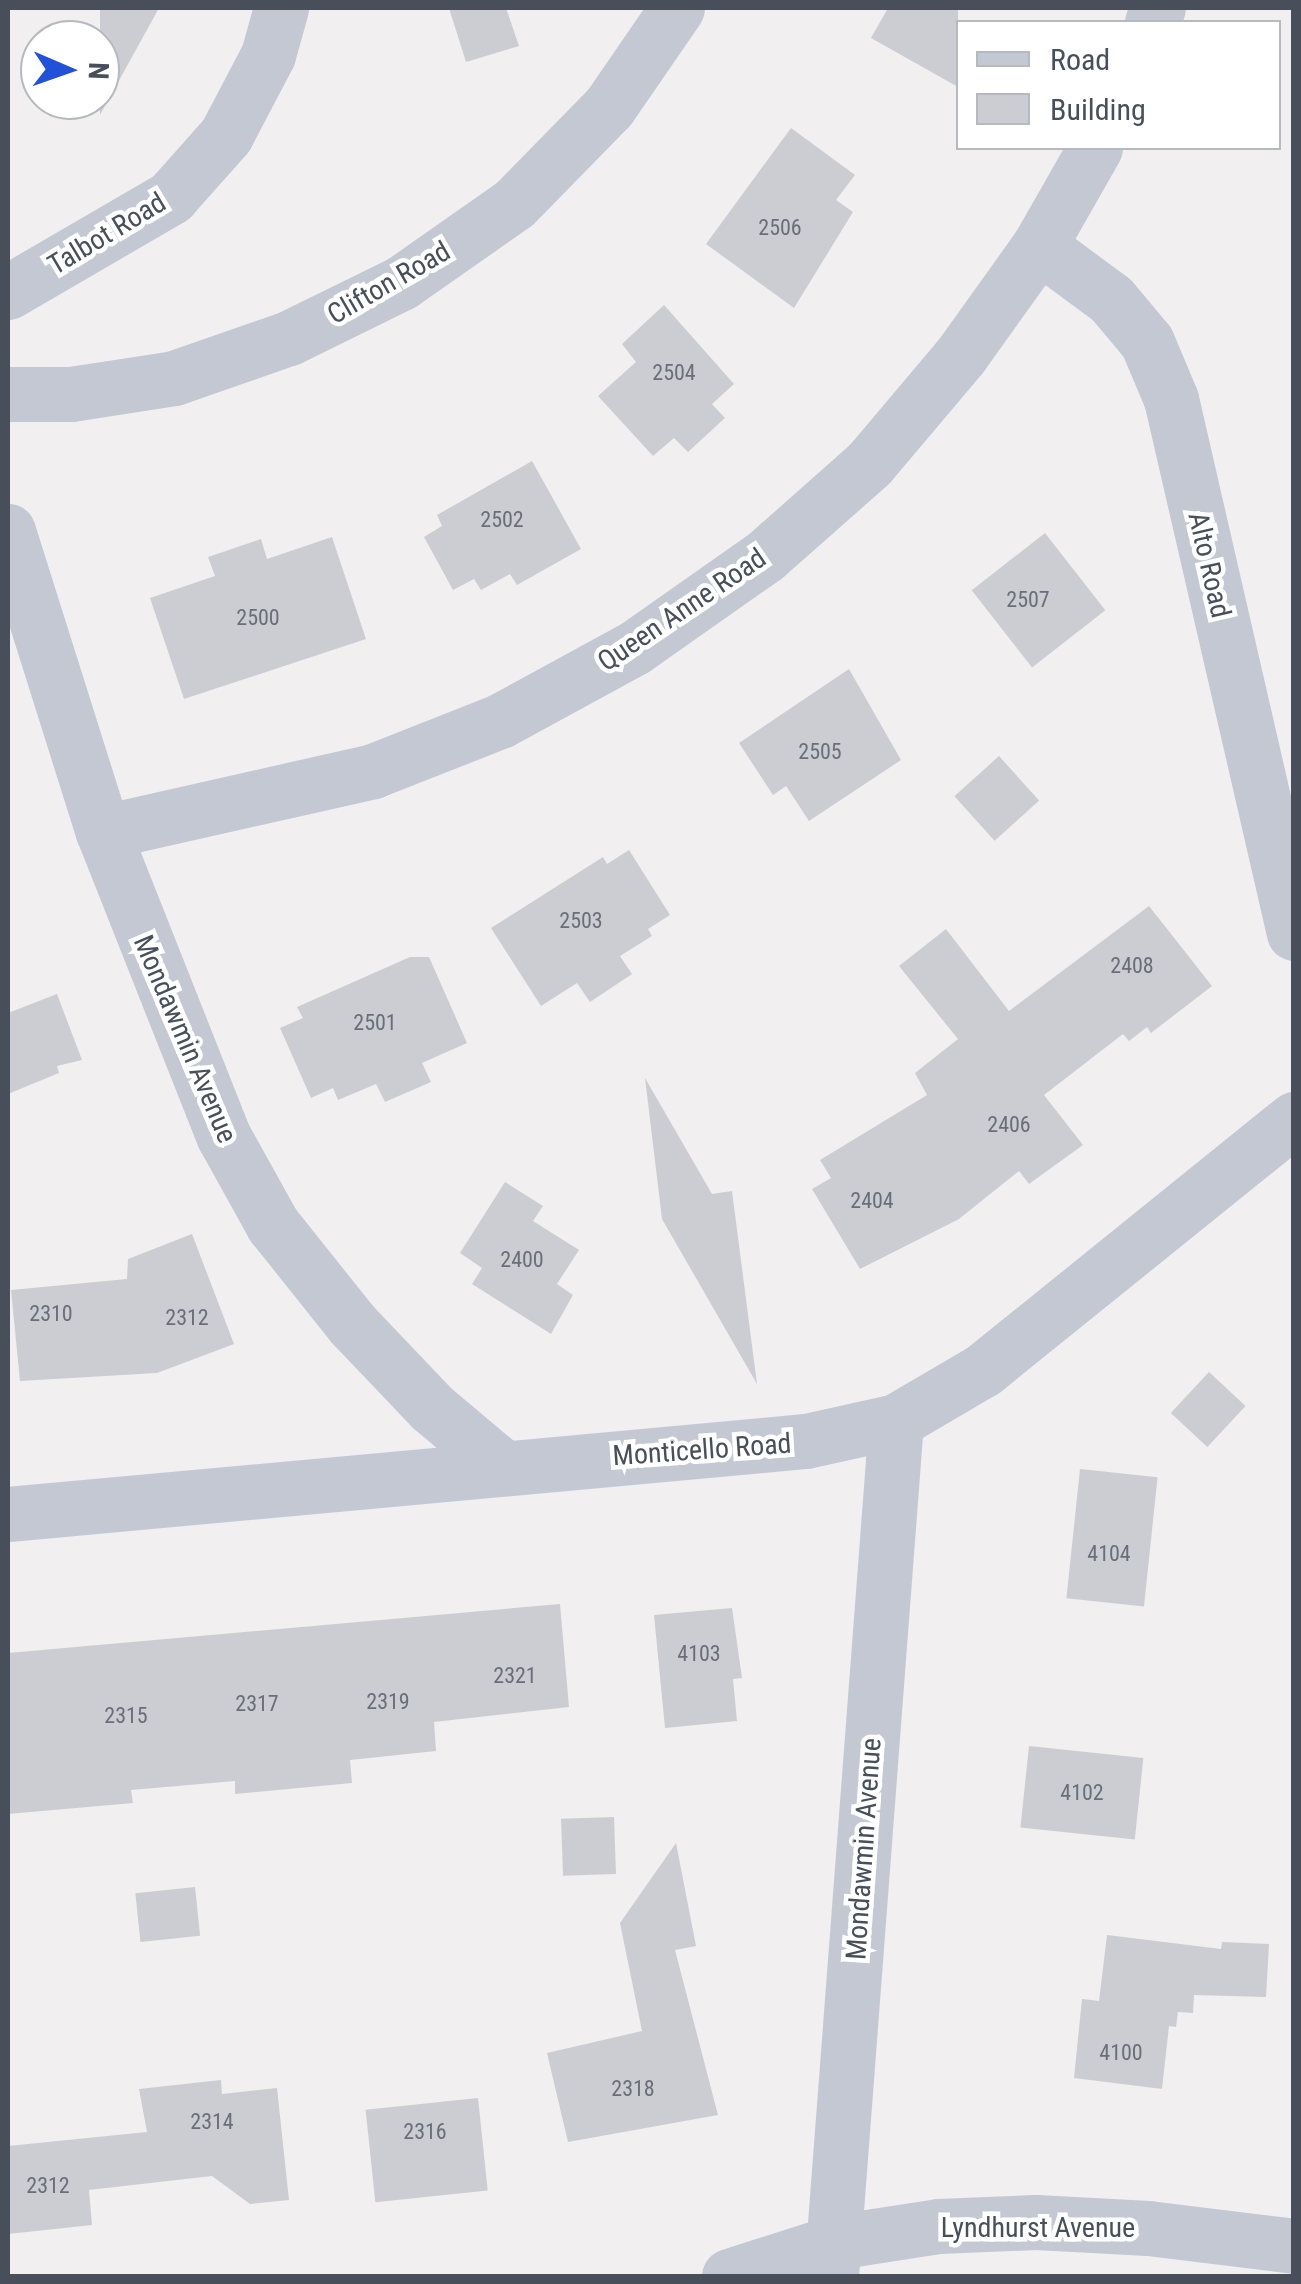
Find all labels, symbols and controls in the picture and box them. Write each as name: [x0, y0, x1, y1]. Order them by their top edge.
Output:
north arrow: [20, 20, 120, 120]
legend: [956, 20, 1281, 150]
text: Road: [1050, 42, 1110, 77]
text: N: [82, 62, 115, 80]
text: Building: [1050, 92, 1146, 127]
street label: Talbot Road: [42, 186, 172, 282]
house number: 2506: [758, 215, 802, 241]
street label: Clifton Road: [322, 234, 456, 332]
house number: 2504: [652, 360, 696, 386]
house number: 2502: [480, 507, 524, 533]
street label: Alto Road: [1181, 509, 1237, 621]
street label: Queen Anne Road: [592, 541, 772, 679]
house number: 2507: [1006, 587, 1050, 613]
house number: 2500: [236, 605, 280, 631]
house number: 2505: [798, 739, 842, 765]
house number: 2503: [559, 908, 603, 934]
street label: Mondawmin Avenue: [126, 930, 244, 1148]
house number: 2408: [1110, 953, 1154, 979]
house number: 2501: [353, 1010, 397, 1036]
house number: 2406: [987, 1112, 1031, 1138]
house number: 2404: [850, 1188, 894, 1214]
house number: 2400: [500, 1247, 544, 1273]
house number: 2310: [29, 1301, 73, 1327]
house number: 2312: [165, 1305, 209, 1331]
street label: Monticello Road: [612, 1427, 792, 1473]
house number: 4104: [1087, 1541, 1131, 1567]
house number: 4103: [677, 1641, 721, 1667]
house number: 2321: [493, 1663, 537, 1689]
house number: 2319: [366, 1689, 410, 1715]
house number: 2317: [235, 1691, 279, 1717]
house number: 2315: [104, 1703, 148, 1729]
street label: Mondawmin Avenue: [839, 1737, 889, 1961]
house number: 4102: [1060, 1780, 1104, 1806]
house number: 4100: [1099, 2040, 1143, 2066]
house number: 2318: [611, 2076, 655, 2102]
house number: 2314: [190, 2109, 234, 2135]
house number: 2316: [403, 2119, 447, 2145]
house number: 2312: [26, 2173, 70, 2199]
street label: Lyndhurst Avenue: [941, 2211, 1135, 2245]

